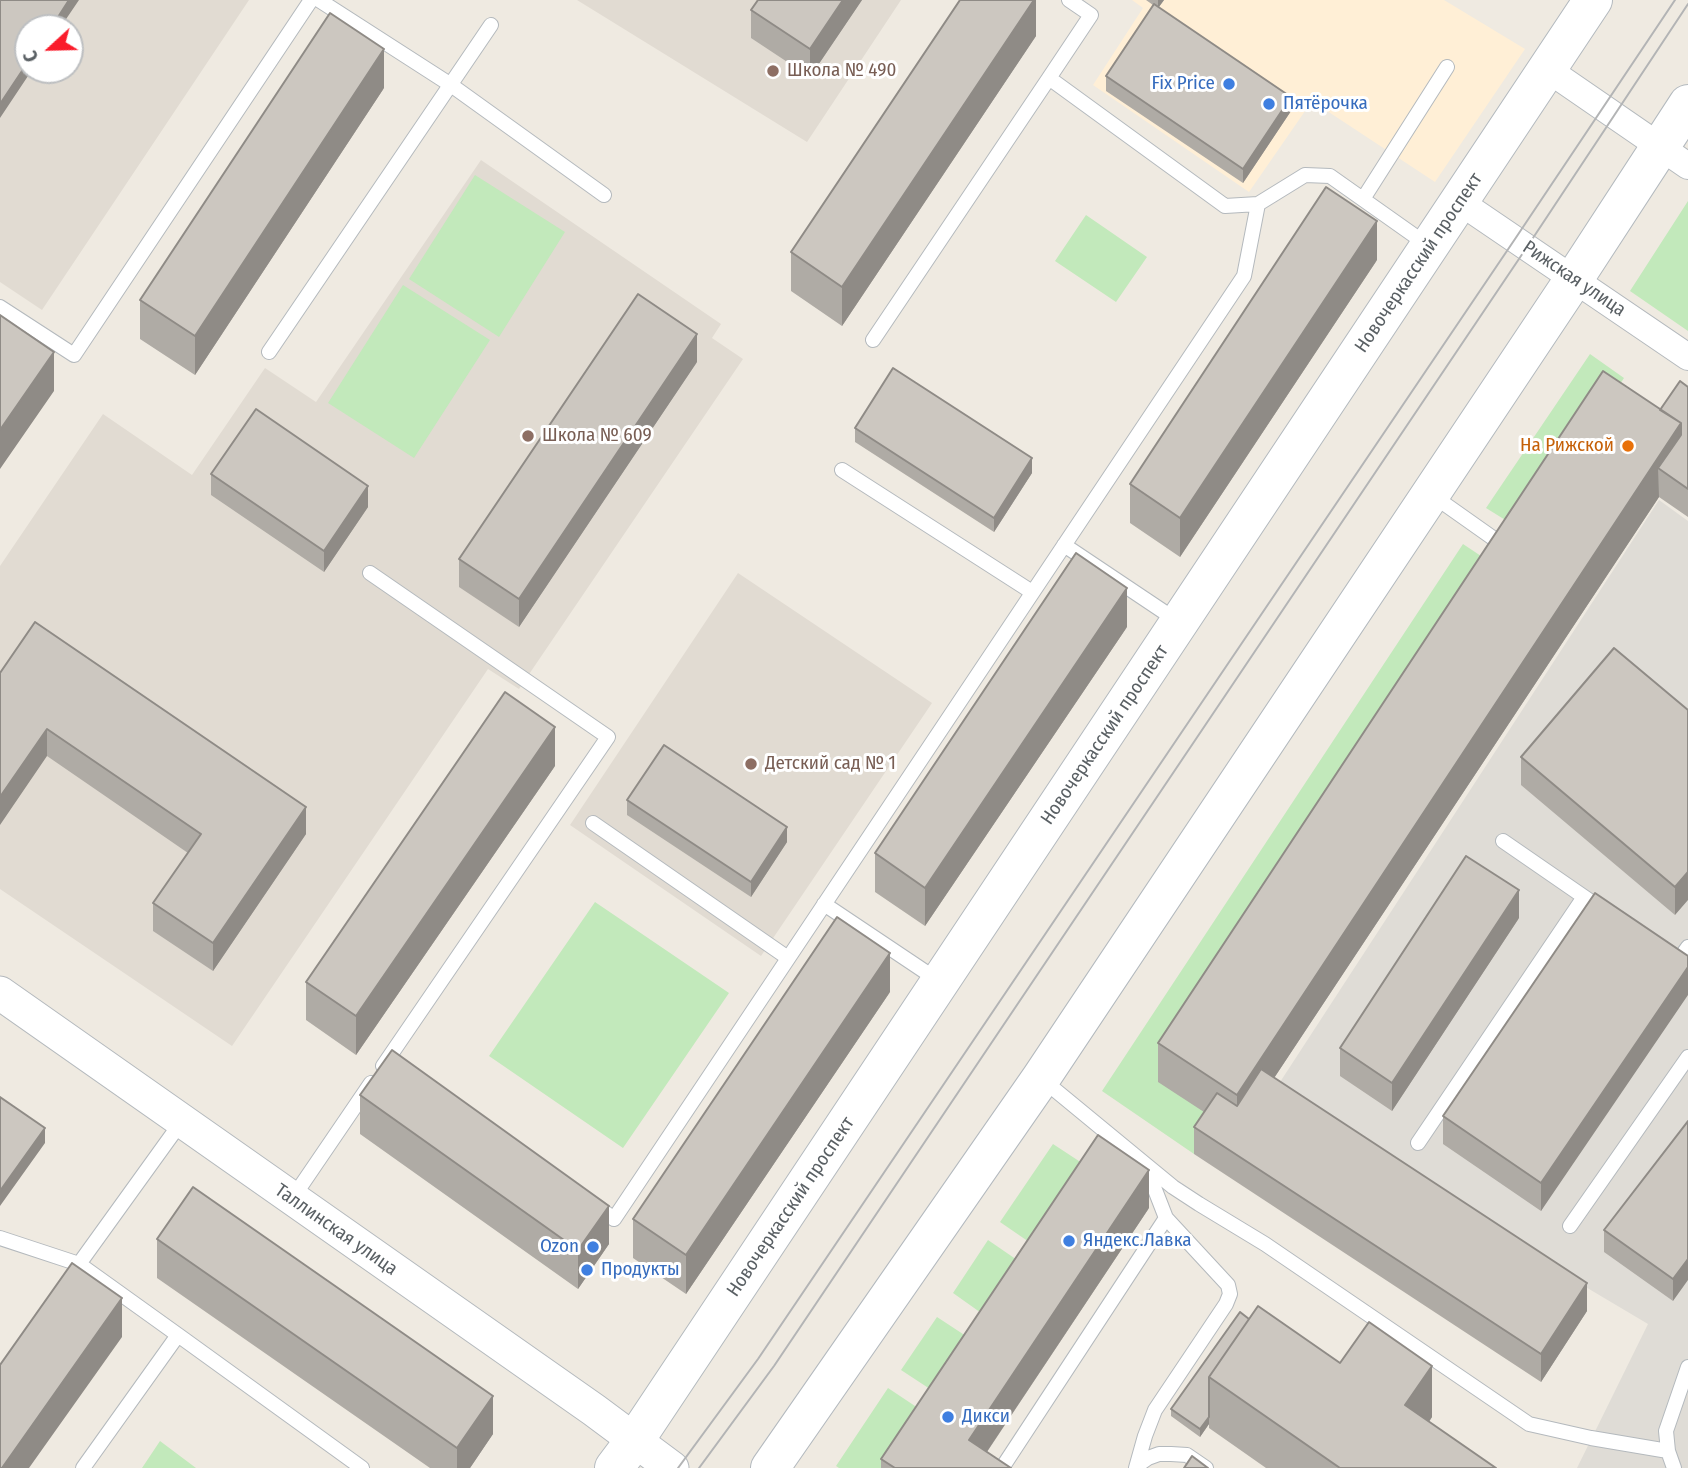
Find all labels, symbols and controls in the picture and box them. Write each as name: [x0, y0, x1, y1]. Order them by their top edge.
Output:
north arrow: [14, 14, 84, 84]
text: С: [18, 47, 43, 65]
place label: Школа № 490: [787, 60, 896, 82]
marker: Школа № 490: [765, 63, 781, 79]
place label: Fix Price: [1152, 73, 1215, 95]
marker: Fix Price: [1221, 76, 1237, 92]
place label: Пятёрочка: [1283, 93, 1368, 115]
marker: Пятёрочка: [1261, 96, 1277, 112]
street label: Новочеркасский проспект: [1350, 169, 1488, 357]
street label: Рижская улица: [1518, 236, 1630, 322]
place label: Школа № 609: [542, 425, 652, 447]
marker: Школа № 609: [520, 428, 536, 444]
place label: На Рижской: [1520, 435, 1614, 457]
marker: На Рижской: [1620, 438, 1636, 454]
street label: Новочеркасский проспект: [1036, 641, 1174, 829]
place label: Детский сад № 1: [765, 753, 896, 775]
marker: Детский сад № 1: [743, 756, 759, 772]
street label: Новочеркасский проспект: [722, 1113, 860, 1301]
street label: Таллинская улица: [270, 1179, 402, 1281]
place label: Яндекс.Лавка: [1083, 1230, 1192, 1252]
marker: Яндекс.Лавка: [1061, 1233, 1077, 1249]
place label: Ozon: [540, 1236, 579, 1258]
marker: Ozon: [585, 1239, 601, 1255]
place label: Продукты: [601, 1259, 680, 1281]
marker: Продукты: [579, 1262, 595, 1278]
place label: Дикси: [962, 1406, 1010, 1428]
marker: Дикси: [940, 1409, 956, 1425]

